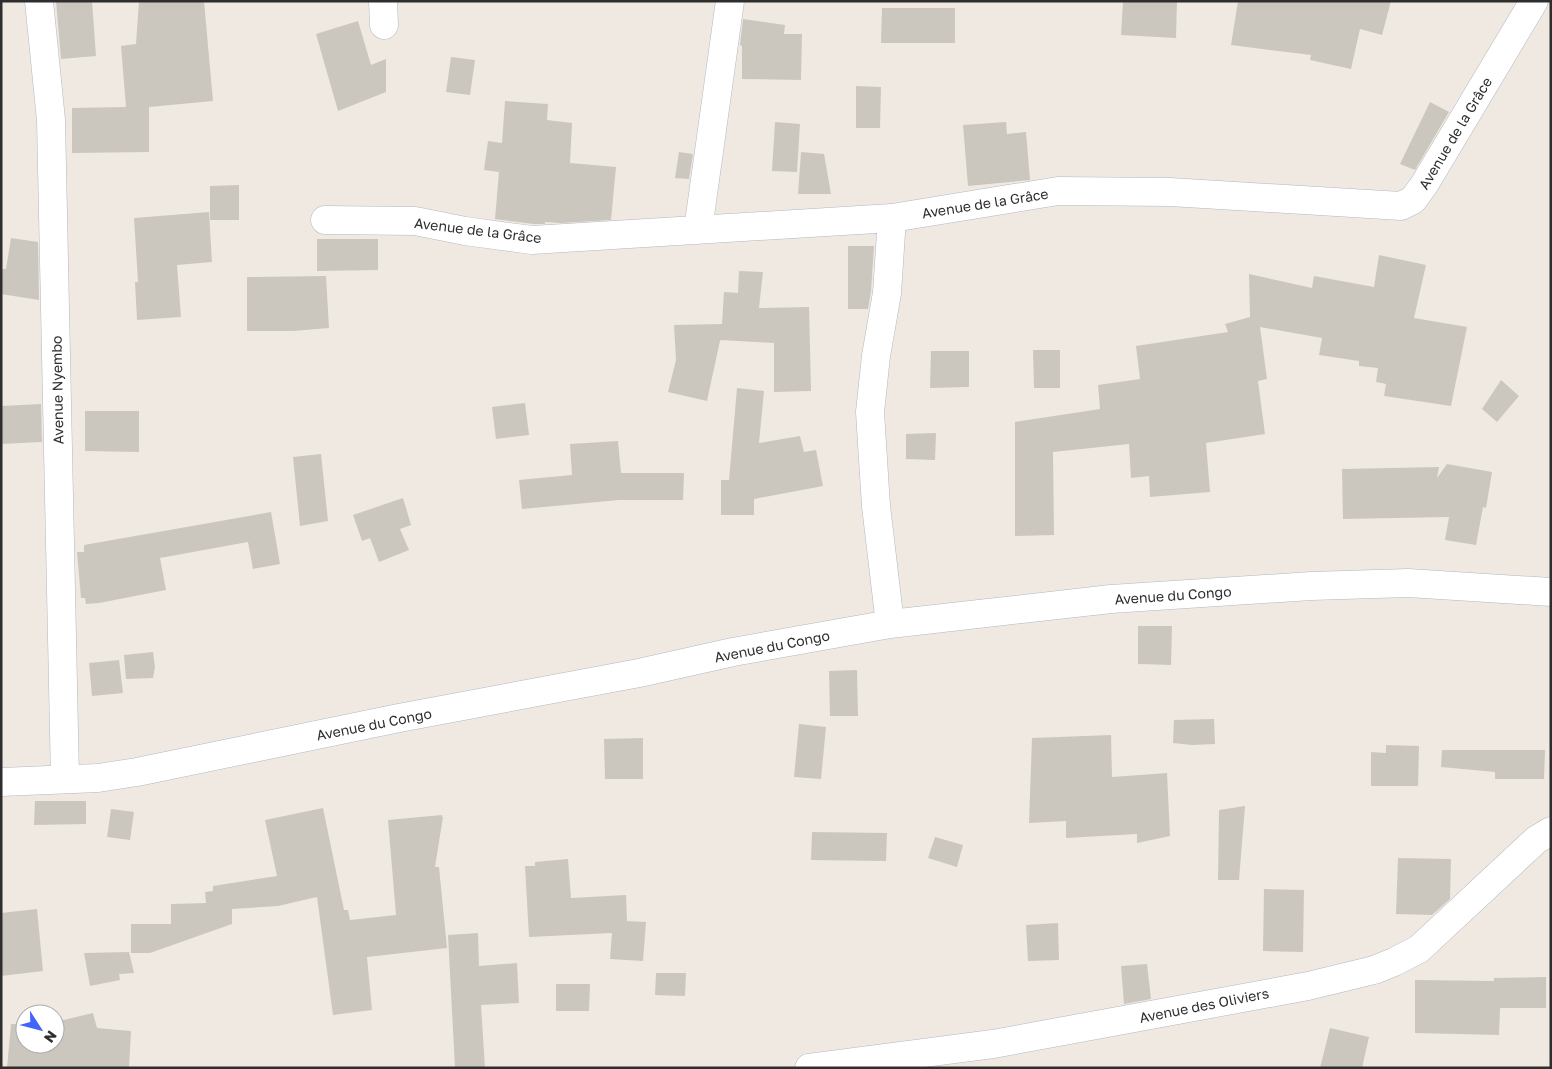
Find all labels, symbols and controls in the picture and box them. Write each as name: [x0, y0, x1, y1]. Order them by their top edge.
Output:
street label: Avenue de la Grâce: [1415, 74, 1495, 192]
street label: Avenue de la Grâce: [921, 185, 1049, 221]
street label: Avenue de la Grâce: [413, 214, 543, 246]
street label: Avenue Nyembo: [48, 336, 66, 444]
street label: Avenue du Congo: [1114, 582, 1232, 608]
street label: Avenue du Congo: [713, 626, 831, 666]
street label: Avenue du Congo: [315, 704, 433, 744]
street label: Avenue des Oliviers: [1138, 984, 1270, 1026]
north arrow: [15, 1004, 65, 1054]
text: N: [41, 1028, 61, 1046]

